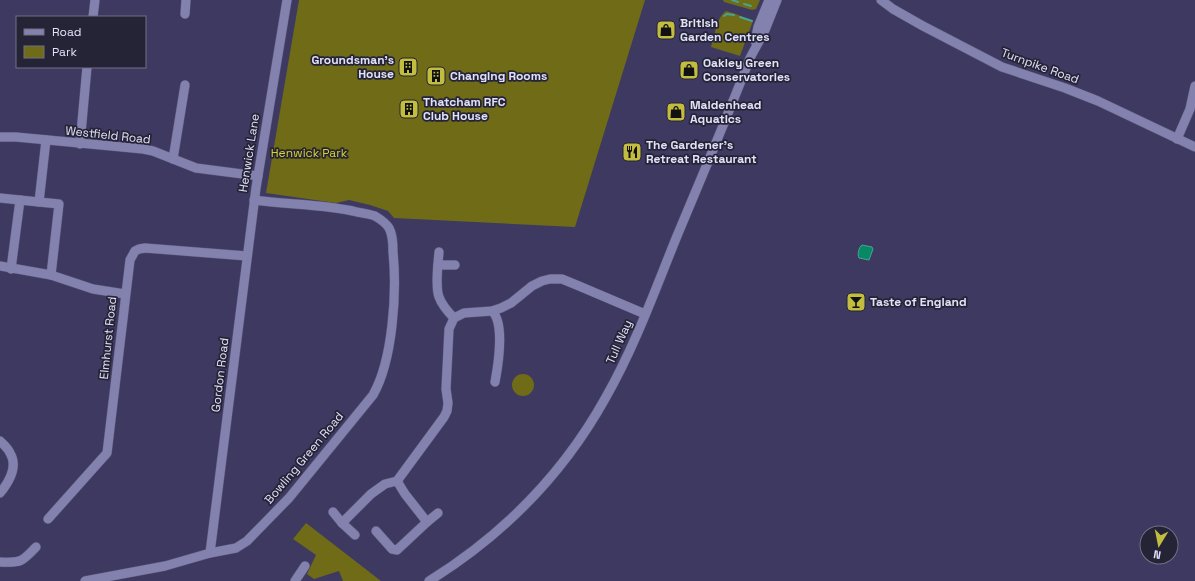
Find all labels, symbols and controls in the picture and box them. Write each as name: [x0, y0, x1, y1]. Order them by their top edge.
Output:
place label: British Garden Centres: [680, 15, 770, 45]
legend: [16, 16, 146, 68]
shop icon: British Garden Centres: [655, 19, 677, 41]
text: Road: [52, 24, 81, 40]
text: Park: [52, 44, 77, 60]
street label: Turnpike Road: [999, 44, 1081, 88]
place label: Groundsman's House: [311, 52, 394, 82]
place label: Oakley Green Conservatories: [703, 55, 790, 85]
building icon: Groundsman's House: [397, 56, 419, 78]
shop icon: Oakley Green Conservatories: [678, 59, 700, 81]
building icon: Changing Rooms: [425, 65, 447, 87]
place label: Changing Rooms: [450, 68, 547, 84]
place label: Thatcham RFC Club House: [423, 94, 506, 124]
place label: Maidenhead Aquatics: [690, 97, 761, 127]
building icon: Thatcham RFC Club House: [398, 98, 420, 120]
shop icon: Maidenhead Aquatics: [665, 101, 687, 123]
street label: Henwick Lane: [235, 113, 263, 193]
street label: Westfield Road: [65, 123, 151, 147]
place label: The Gardener's Retreat Restaurant: [646, 137, 757, 167]
restaurant icon: The Gardener's Retreat Restaurant: [621, 141, 643, 163]
park label: Henwick Park: [271, 145, 348, 161]
bar icon: Taste of England: [845, 291, 867, 313]
place label: Taste of England: [870, 294, 967, 310]
street label: Elmhurst Road: [96, 296, 120, 380]
street label: Tull Way: [602, 317, 636, 367]
street label: Gordon Road: [208, 337, 232, 413]
street label: Bowling Green Road: [261, 409, 347, 507]
north arrow: [1139, 525, 1179, 565]
text: N: [1152, 547, 1162, 562]

